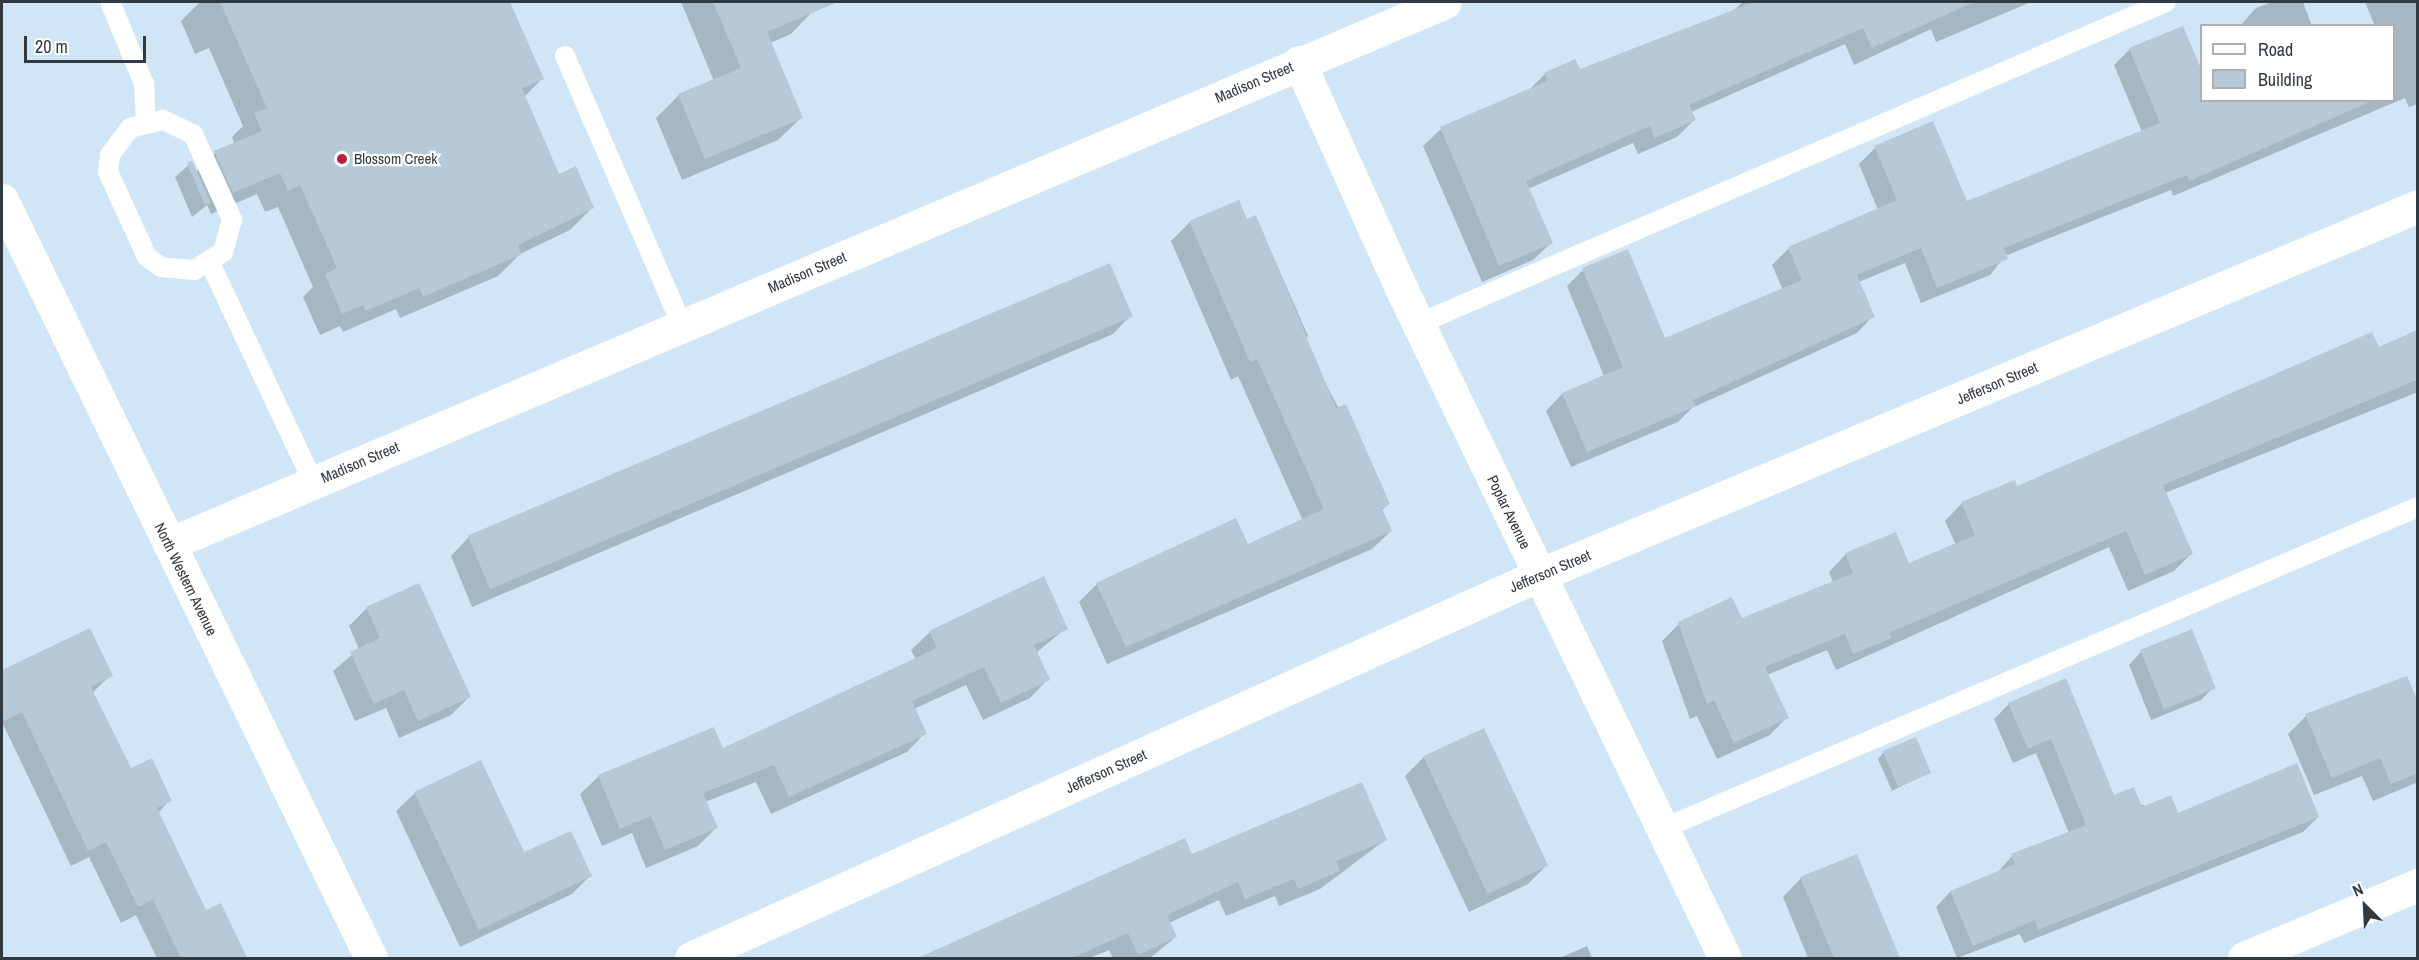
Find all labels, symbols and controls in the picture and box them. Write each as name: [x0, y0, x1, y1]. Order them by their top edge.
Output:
scale bar: [27, 24, 148, 62]
legend: [2200, 24, 2395, 102]
text: 20 m: [35, 34, 68, 59]
text: Road: [2258, 37, 2293, 62]
street label: Madison Street: [1212, 57, 1296, 107]
text: Building: [2258, 67, 2312, 92]
place label: Blossom Creek: [354, 150, 437, 168]
marker: Blossom Creek: [335, 152, 349, 166]
street label: Madison Street: [765, 247, 849, 297]
street label: Jefferson Street: [1954, 358, 2040, 408]
street label: Madison Street: [318, 437, 402, 487]
street label: Poplar Avenue: [1483, 472, 1535, 552]
street label: North Western Avenue: [151, 519, 221, 639]
street label: Jefferson Street: [1507, 546, 1593, 596]
street label: Jefferson Street: [1063, 745, 1149, 797]
north arrow: [2335, 876, 2395, 936]
text: N: [2349, 878, 2366, 902]

